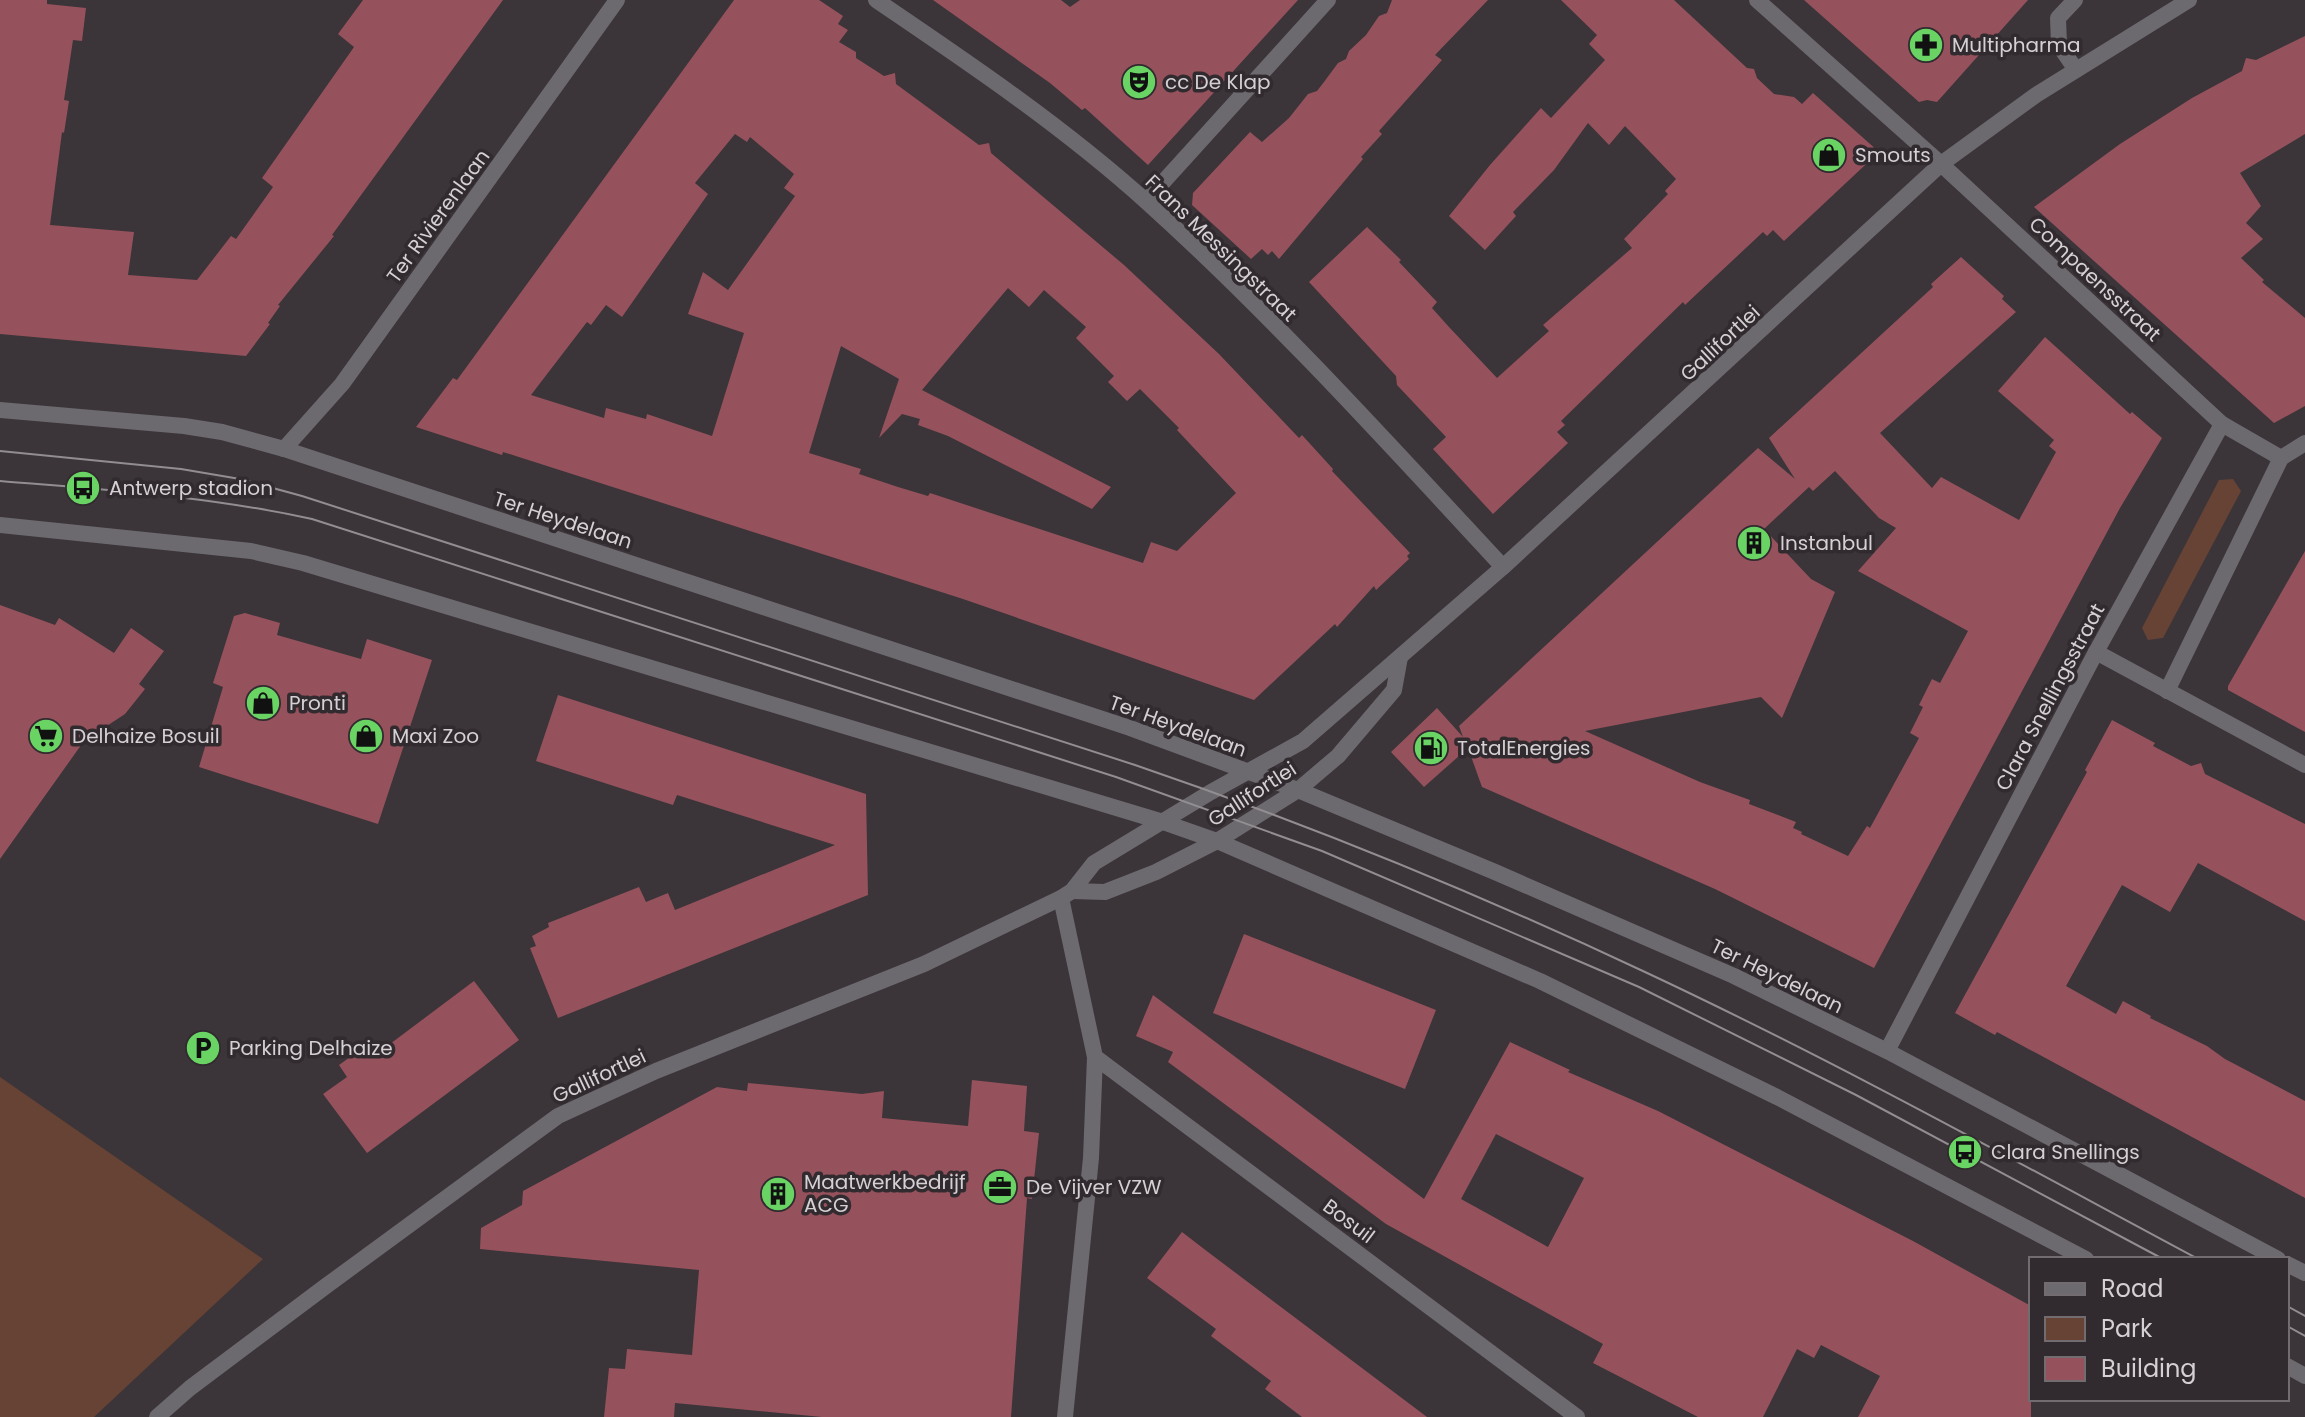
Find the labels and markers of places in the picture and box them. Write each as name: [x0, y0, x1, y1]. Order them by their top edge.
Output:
pharmacy icon: Multipharma: [1907, 26, 1945, 64]
place label: Multipharma: [1952, 31, 2081, 59]
theatre icon: cc De Klap: [1120, 63, 1158, 101]
place label: cc De Klap: [1165, 68, 1270, 96]
shop icon: Smouts: [1810, 136, 1848, 174]
place label: Smouts: [1855, 141, 1931, 169]
bus stop icon: Antwerp stadion: [64, 469, 102, 507]
place label: Antwerp stadion: [109, 474, 273, 502]
building icon: Instanbul: [1735, 524, 1773, 562]
place label: Instanbul: [1780, 529, 1873, 557]
shop icon: Pronti: [244, 684, 282, 722]
place label: Pronti: [289, 689, 346, 717]
supermarket icon: Delhaize Bosuil: [27, 717, 65, 755]
shop icon: Maxi Zoo: [347, 717, 385, 755]
place label: Delhaize Bosuil: [72, 722, 220, 750]
place label: Maxi Zoo: [392, 722, 479, 750]
fuel station icon: TotalEnergies: [1412, 729, 1450, 767]
place label: TotalEnergies: [1457, 734, 1591, 762]
parking icon: Parking Delhaize: [184, 1029, 222, 1067]
place label: Parking Delhaize: [229, 1034, 393, 1062]
bus stop icon: Clara Snellings: [1946, 1133, 1984, 1171]
place label: Clara Snellings: [1991, 1138, 2140, 1166]
place label: Maatwerkbedrijf ACG: [804, 1168, 965, 1219]
office icon: De Vijver VZW: [981, 1168, 1019, 1206]
place label: De Vijver VZW: [1026, 1173, 1162, 1201]
building icon: Maatwerkbedrijf ACG: [759, 1175, 797, 1213]

